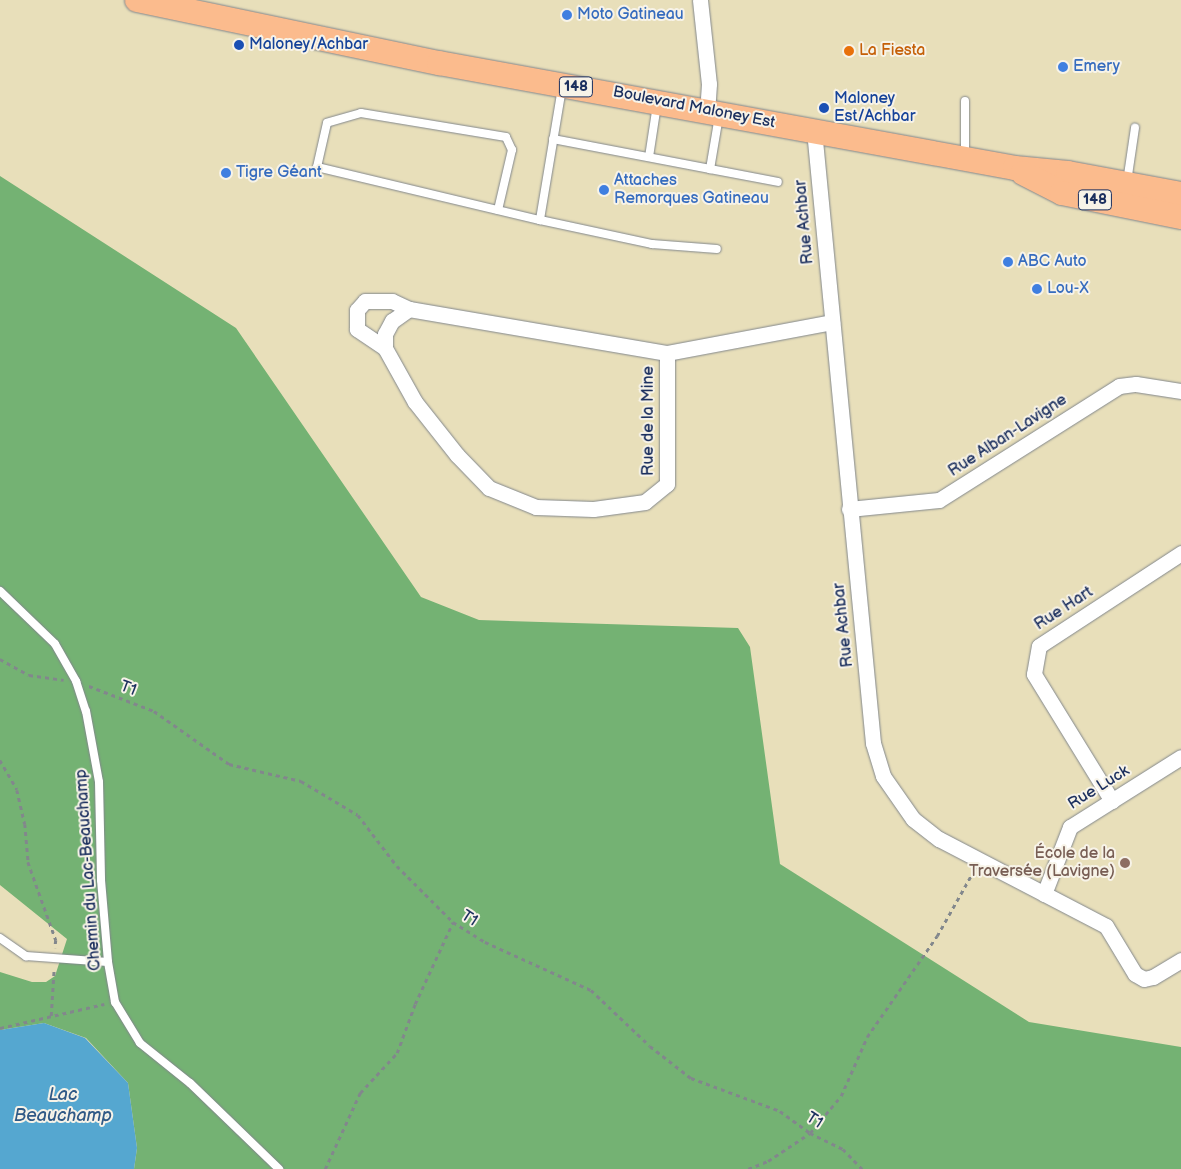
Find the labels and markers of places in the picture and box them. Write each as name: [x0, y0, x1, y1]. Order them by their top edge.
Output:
place label: Moto Gatineau: [577, 5, 684, 25]
marker: Moto Gatineau: [561, 9, 573, 21]
place label: Maloney/Achbar: [249, 35, 368, 55]
marker: Maloney/Achbar: [233, 39, 245, 51]
place label: La Fiesta: [859, 41, 925, 61]
marker: La Fiesta: [843, 45, 855, 57]
place label: Emery: [1073, 57, 1120, 77]
marker: Emery: [1057, 61, 1069, 73]
place label: Maloney Est/Achbar: [834, 89, 915, 127]
marker: Maloney Est/Achbar: [818, 102, 830, 114]
place label: Tigre Géant: [236, 163, 322, 183]
marker: Tigre Géant: [220, 167, 232, 179]
place label: Attaches Remorques Gatineau: [614, 171, 769, 209]
marker: Attaches Remorques Gatineau: [598, 184, 610, 196]
place label: ABC Auto: [1018, 252, 1086, 272]
marker: ABC Auto: [1002, 256, 1014, 268]
place label: Lou-X: [1047, 279, 1088, 299]
marker: Lou-X: [1031, 283, 1043, 295]
place label: École de la Traversée (Lavigne): [969, 844, 1115, 882]
marker: École de la Traversée (Lavigne): [1119, 857, 1131, 869]

